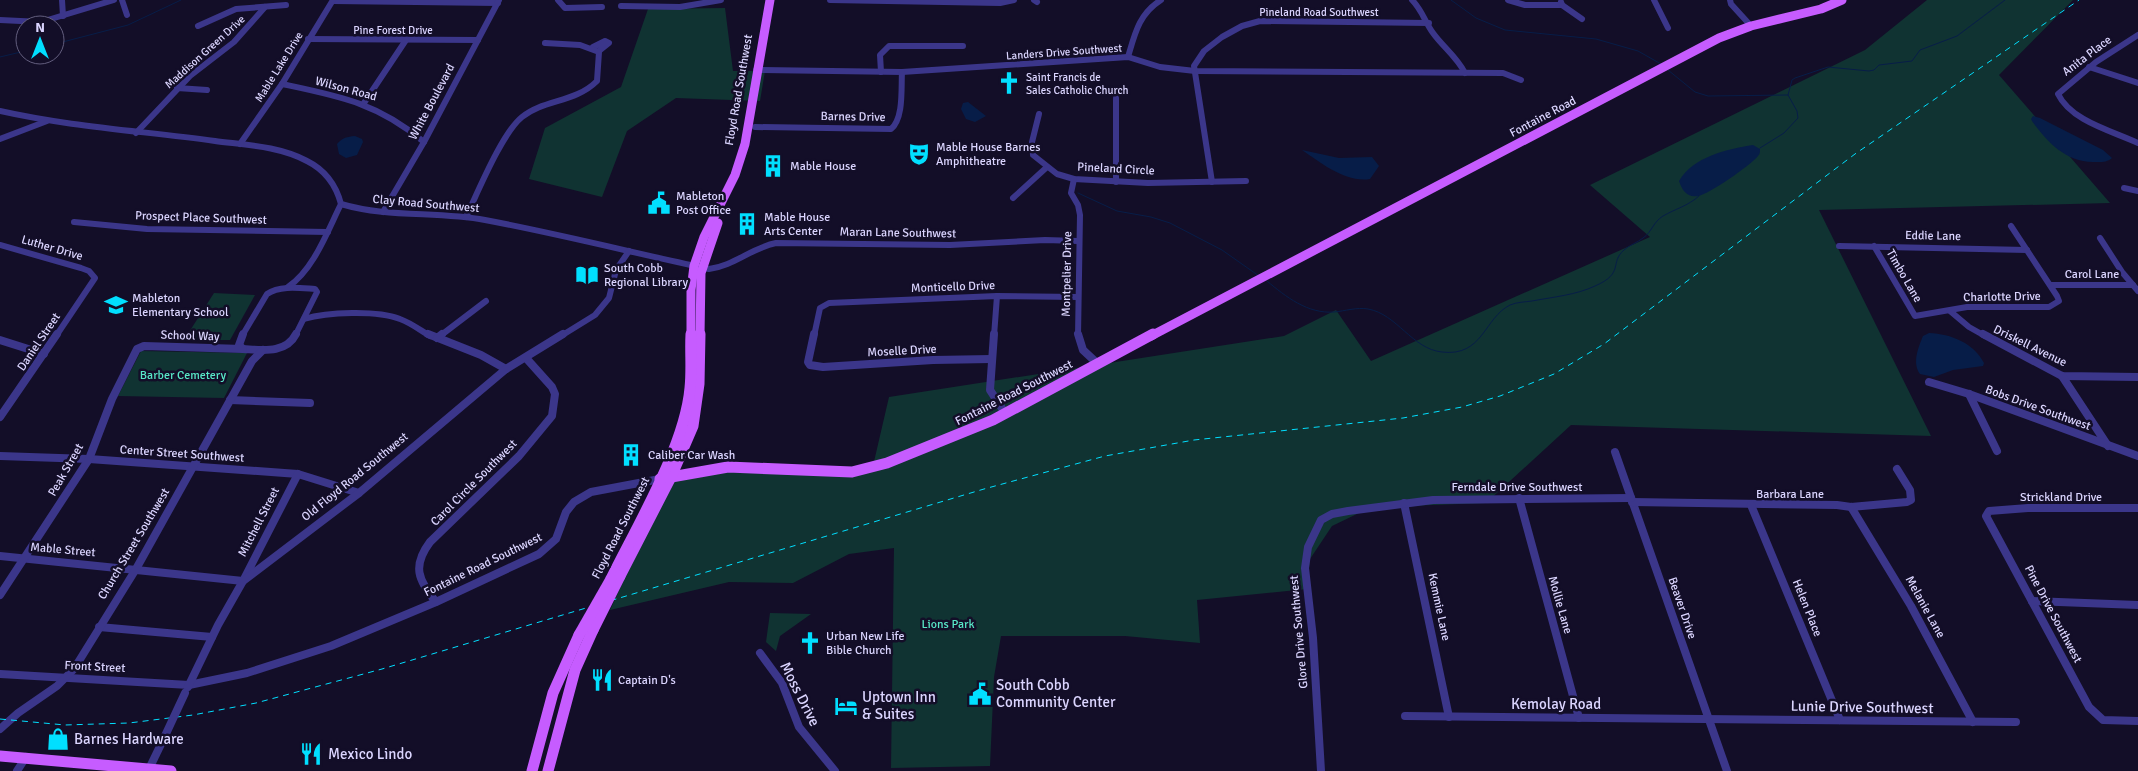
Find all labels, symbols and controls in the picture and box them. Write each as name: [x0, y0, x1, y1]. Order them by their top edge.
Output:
street label: Pineland Road Southwest: [1259, 6, 1379, 19]
street label: Maddison Green Drive: [162, 13, 248, 91]
north arrow: [15, 15, 65, 65]
text: N: [35, 19, 45, 36]
street label: Pine Forest Drive: [353, 24, 433, 37]
street label: Mable Lake Drive: [252, 29, 306, 105]
street label: Floyd Road Southwest: [722, 33, 756, 147]
street label: Anita Place: [2059, 33, 2115, 79]
street label: Landers Drive Southwest: [1006, 41, 1123, 63]
street label: White Boulevard: [406, 61, 458, 143]
church icon: Saint Francis de Sales Catholic Church: [996, 70, 1022, 96]
place label: Saint Francis de Sales Catholic Church: [1026, 71, 1129, 97]
street label: Wilson Road: [313, 74, 379, 104]
street label: Fontaine Road: [1507, 93, 1579, 141]
street label: Barnes Drive: [820, 109, 886, 125]
place label: Mable House Barnes Amphitheatre: [936, 140, 1041, 169]
theatre icon: Mable House Barnes Amphitheatre: [906, 141, 932, 167]
building icon: Mable House: [760, 153, 786, 179]
place label: Mable House: [790, 159, 856, 174]
street label: Pineland Circle: [1077, 159, 1155, 179]
place label: Mableton Post Office: [676, 189, 731, 218]
public building icon: Mableton Post Office: [646, 190, 672, 216]
street label: Clay Road Southwest: [372, 192, 480, 216]
street label: Prospect Place Southwest: [135, 208, 267, 228]
place label: Mable House Arts Center: [764, 210, 830, 239]
building icon: Mable House Arts Center: [734, 211, 760, 237]
street label: Maran Lane Southwest: [839, 224, 957, 242]
street label: Eddie Lane: [1905, 228, 1961, 244]
street label: Montpelier Drive: [1059, 231, 1075, 317]
street label: Luther Drive: [20, 232, 84, 264]
street label: Timbo Lane: [1883, 247, 1925, 305]
place label: South Cobb Regional Library: [604, 261, 688, 290]
library icon: South Cobb Regional Library: [574, 262, 600, 288]
street label: Carol Lane: [2065, 267, 2119, 282]
street label: Monticello Drive: [911, 278, 995, 296]
street label: Charlotte Drive: [1963, 289, 2041, 305]
place label: Mableton Elementary School: [132, 291, 229, 320]
school or university icon: Mableton Elementary School: [103, 292, 129, 318]
street label: Daniel Street: [14, 310, 64, 374]
street label: Driskell Avenue: [1991, 322, 2069, 370]
street label: School Way: [160, 327, 220, 345]
street label: Moselle Drive: [867, 342, 937, 360]
street label: Fontaine Road Southwest: [953, 357, 1075, 429]
park label: Barber Cemetery: [140, 368, 227, 383]
street label: Bobs Drive Southwest: [1983, 382, 2093, 434]
street label: Old Floyd Road Southwest: [299, 429, 411, 525]
street label: Carol Circle Southwest: [428, 437, 520, 529]
street label: Peak Street: [45, 441, 87, 499]
street label: Center Street Southwest: [119, 442, 245, 466]
building icon: Caliber Car Wash: [618, 442, 644, 468]
place label: Caliber Car Wash: [648, 448, 735, 463]
street label: Floyd Road Southwest: [589, 474, 653, 582]
street label: Ferndale Drive Southwest: [1452, 480, 1582, 495]
street label: Mitchell Street: [235, 485, 283, 559]
street label: Church Street Southwest: [95, 486, 173, 602]
street label: Barbara Lane: [1756, 487, 1824, 502]
street label: Strickland Drive: [2020, 490, 2102, 505]
street label: Fontaine Road Southwest: [421, 530, 545, 600]
street label: Mable Street: [30, 540, 96, 560]
street label: Pine Drive Southwest: [2021, 562, 2085, 666]
street label: Kemmie Lane: [1425, 572, 1453, 642]
street label: Melanie Lane: [1902, 573, 1948, 641]
street label: Mollie Lane: [1545, 574, 1575, 636]
street label: Glore Drive Southwest: [1287, 575, 1311, 689]
street label: Beaver Drive: [1664, 575, 1700, 641]
street label: Helen Place: [1789, 577, 1825, 639]
park label: Lions Park: [921, 617, 975, 632]
place label: Urban New Life Bible Church: [826, 629, 905, 658]
church icon: Urban New Life Bible Church: [797, 630, 823, 656]
street label: Front Street: [64, 658, 126, 676]
street label: Moss Drive: [776, 659, 824, 729]
restaurant icon: Captain D's: [589, 667, 615, 693]
place label: Captain D's: [618, 673, 676, 688]
place label: South Cobb Community Center: [996, 676, 1116, 711]
public building icon: South Cobb Community Center: [967, 681, 993, 707]
place label: Uptown Inn & Suites: [862, 688, 936, 723]
hotel icon: Uptown Inn & Suites: [833, 693, 859, 719]
street label: Kemolay Road: [1511, 695, 1601, 713]
street label: Lunie Drive Southwest: [1790, 697, 1934, 717]
shop icon: Barnes Hardware: [45, 726, 71, 752]
place label: Barnes Hardware: [74, 730, 184, 748]
restaurant icon: Mexico Lindo: [298, 741, 324, 767]
place label: Mexico Lindo: [328, 745, 412, 763]

